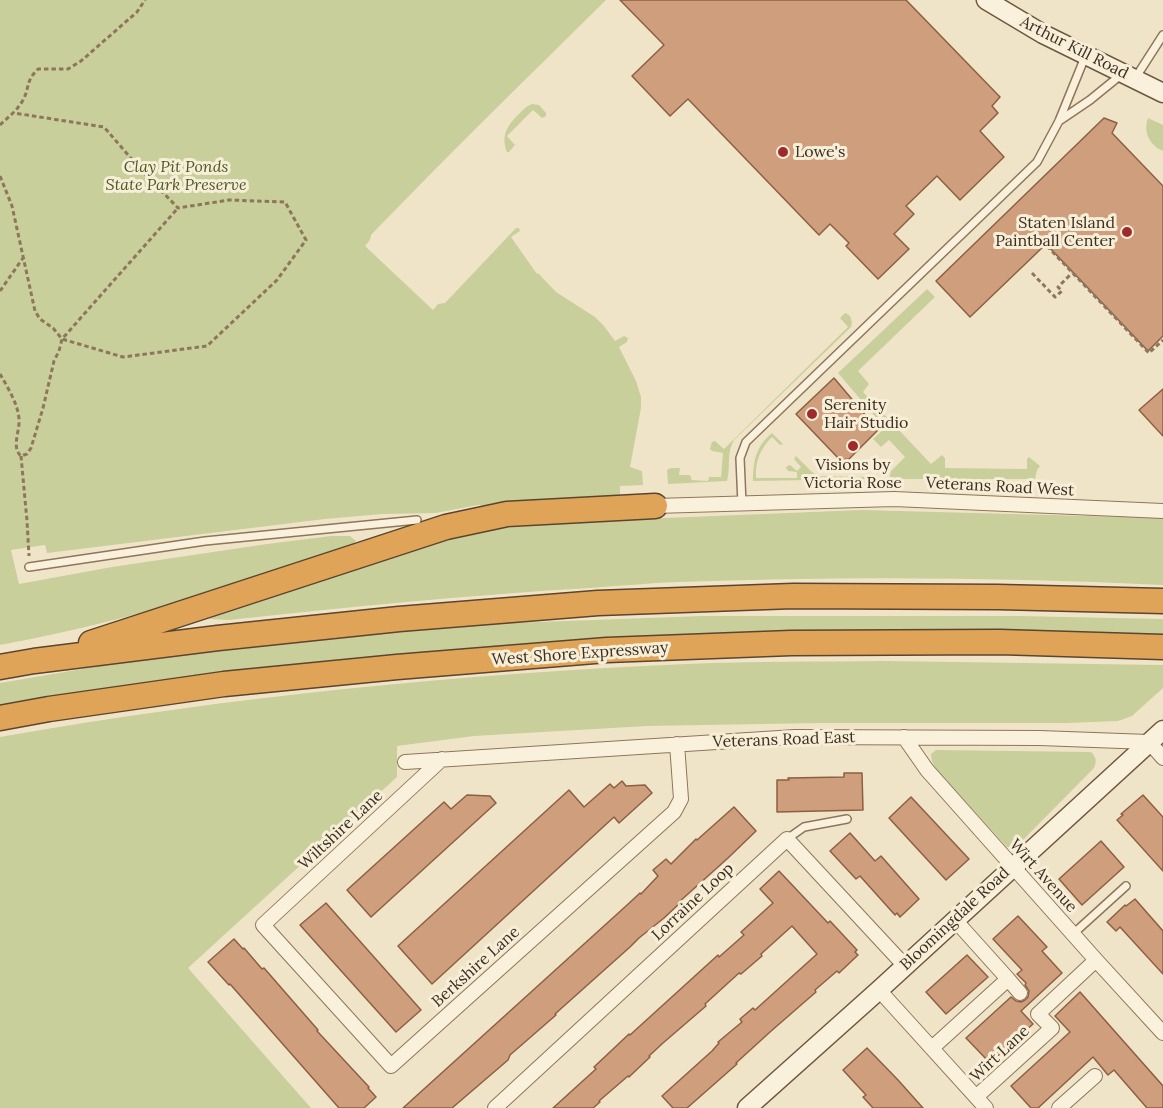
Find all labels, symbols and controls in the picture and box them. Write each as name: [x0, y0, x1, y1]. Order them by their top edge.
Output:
street label: Arthur Kill Road: [1017, 12, 1131, 84]
place label: Lowe's: [795, 142, 845, 162]
marker: Lowe's: [776, 145, 790, 159]
park label: Clay Pit Ponds State Park Preserve: [105, 157, 247, 195]
place label: Staten Island Paintball Center: [995, 213, 1115, 251]
marker: Staten Island Paintball Center: [1120, 225, 1134, 239]
place label: Serenity Hair Studio: [824, 395, 908, 433]
marker: Serenity Hair Studio: [805, 407, 819, 421]
marker: Visions by Victoria Rose: [846, 439, 860, 453]
place label: Visions by Victoria Rose: [804, 455, 902, 493]
street label: Veterans Road West: [925, 474, 1075, 500]
street label: West Shore Expressway: [491, 638, 669, 670]
street label: Veterans Road East: [712, 728, 856, 752]
street label: Wiltshire Lane: [295, 786, 387, 874]
street label: Wirt Avenue: [1005, 835, 1081, 917]
street label: Lorraine Loop: [648, 859, 738, 945]
street label: Bloomingdale Road: [896, 863, 1014, 975]
street label: Berkshire Lane: [428, 923, 524, 1011]
street label: Wirt Lane: [966, 1022, 1034, 1086]

